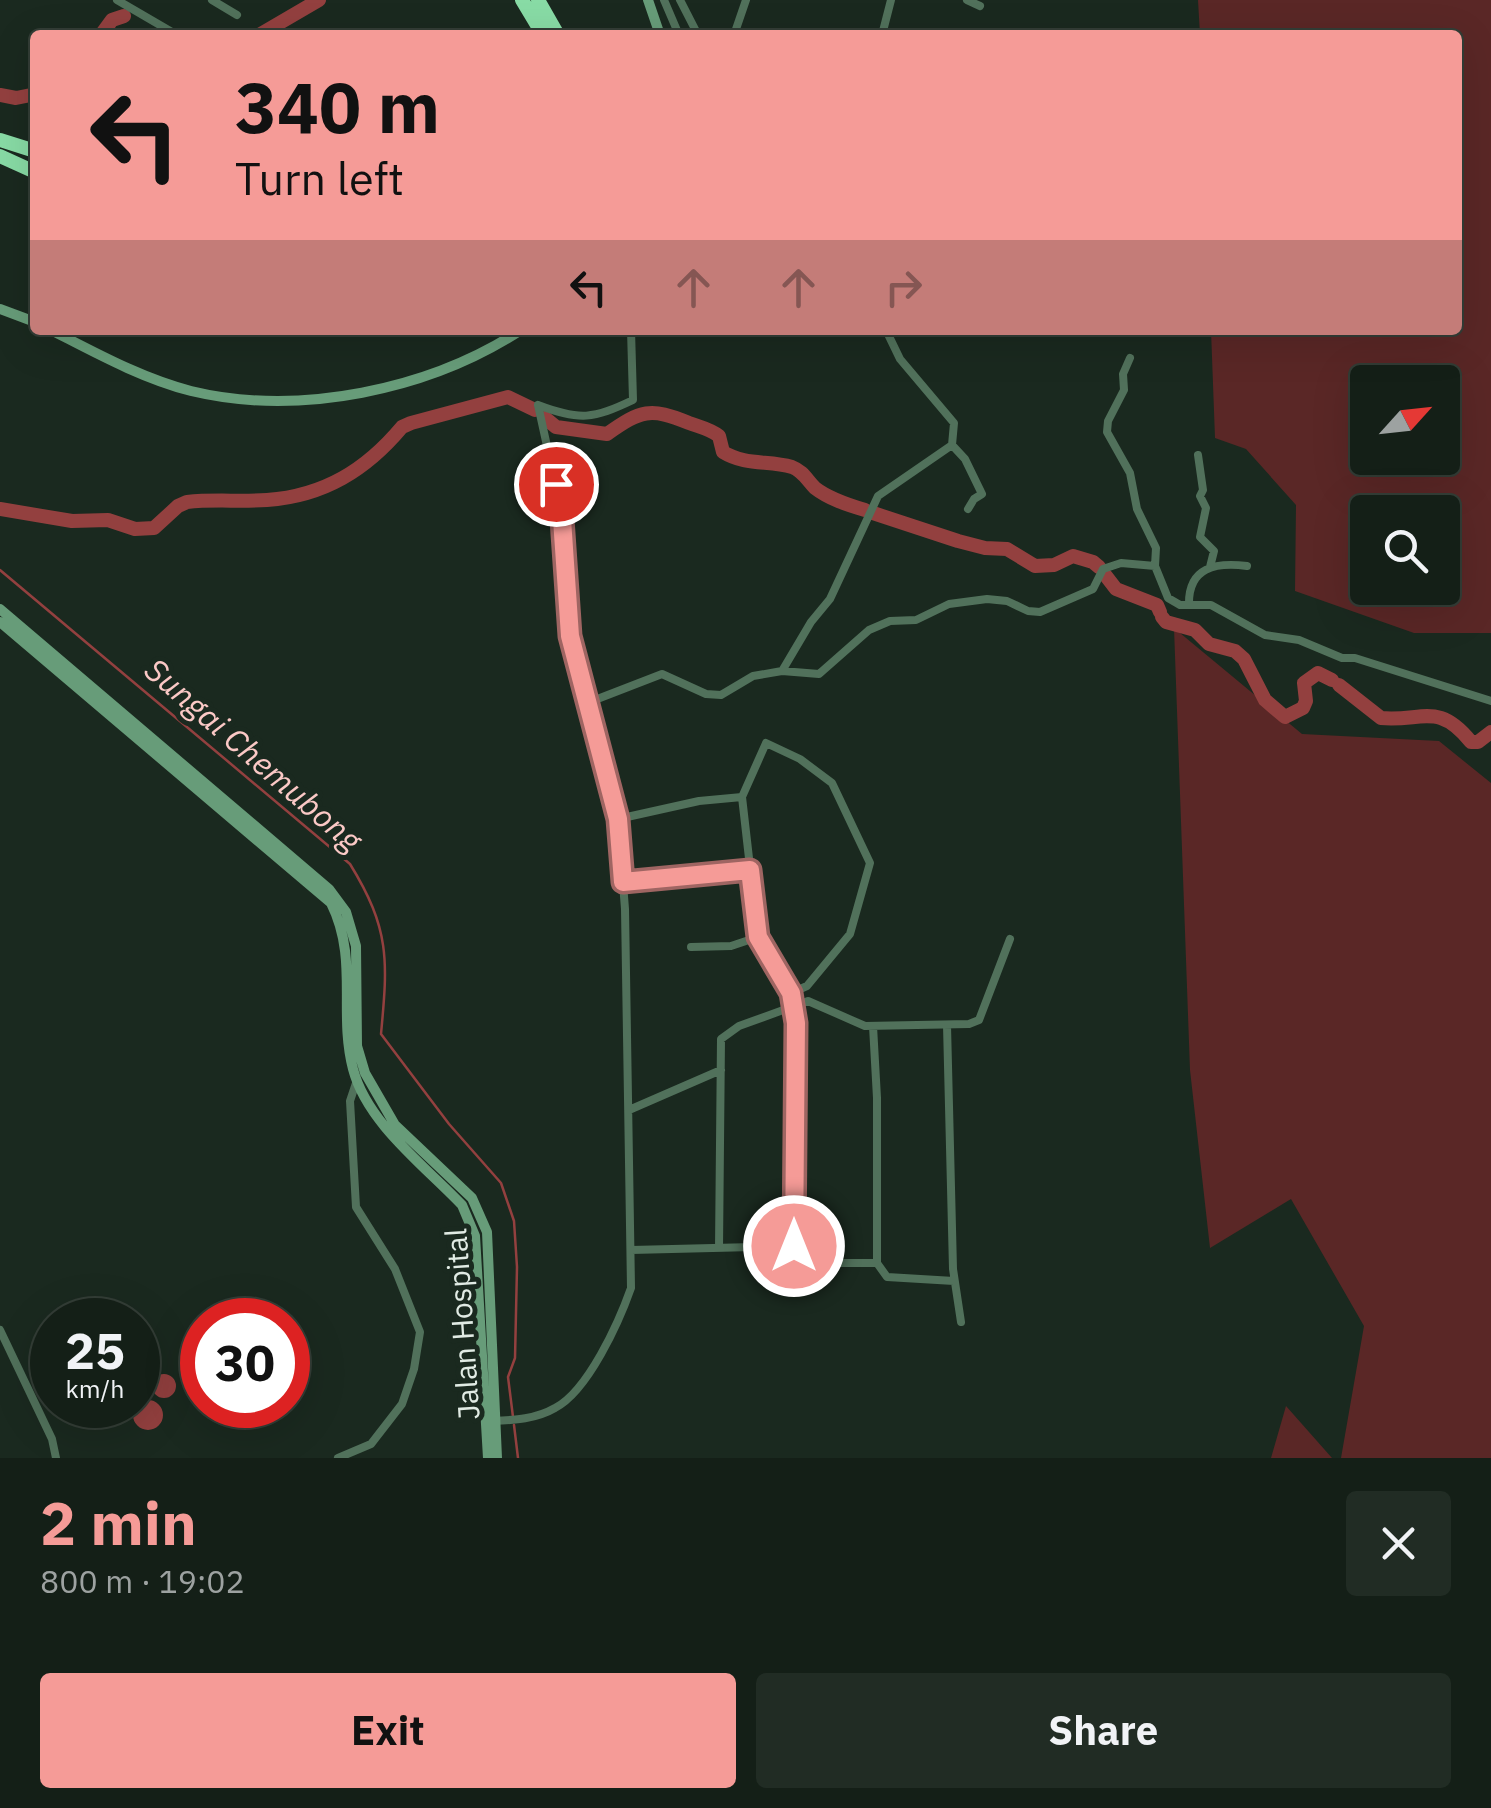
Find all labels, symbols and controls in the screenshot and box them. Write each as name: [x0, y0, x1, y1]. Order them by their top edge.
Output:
text: 340 m: [235, 61, 440, 152]
icon: left: [70, 70, 200, 200]
text: Turn left: [235, 149, 404, 207]
icon: left: [561, 260, 616, 315]
icon: ahead: [666, 260, 721, 315]
icon: ahead: [771, 260, 826, 315]
icon: right: [876, 260, 931, 315]
north arrow: [1350, 365, 1460, 475]
map controls: [1350, 365, 1460, 605]
pin: [514, 442, 599, 527]
icon: arrive: [529, 457, 584, 512]
button: search: [1350, 495, 1460, 605]
water label: Sungai Chemubong: [136, 648, 372, 861]
position arrow: [742, 1194, 846, 1298]
street label: Jalan Hospital: [435, 1227, 488, 1421]
speed limit sign: 30: [180, 1298, 310, 1428]
text: 25: [65, 1318, 125, 1383]
text: km/h: [66, 1372, 124, 1405]
text: 2 min: [40, 1483, 197, 1562]
button: close: [1346, 1491, 1451, 1596]
text: 800 m · 19:02: [40, 1560, 245, 1602]
button: Exit: [40, 1673, 736, 1788]
button: Share: [756, 1673, 1451, 1788]

